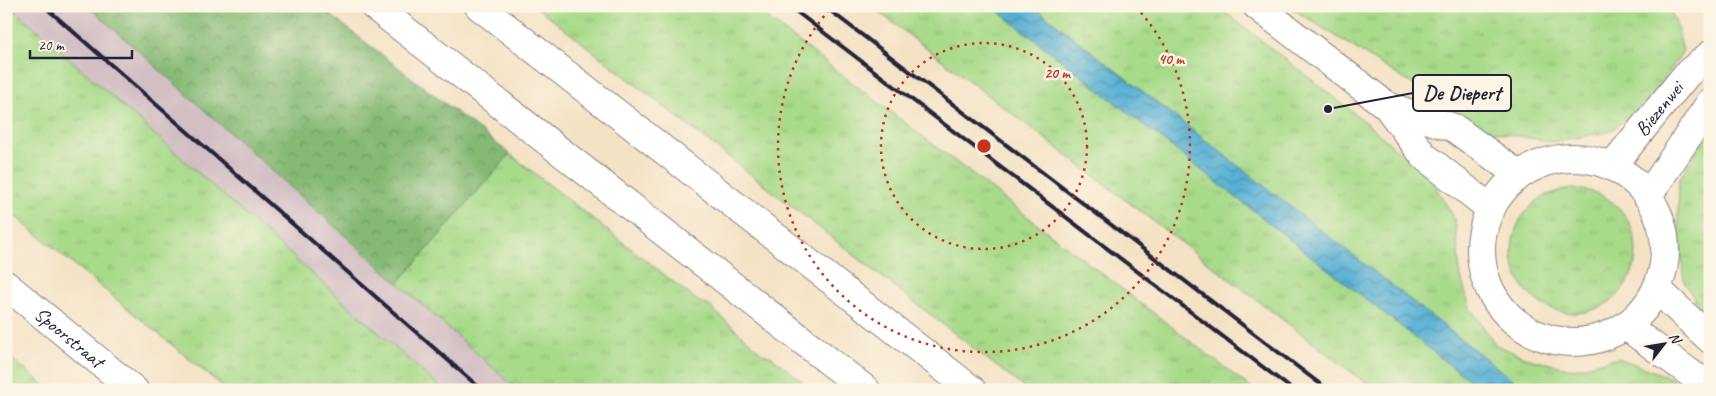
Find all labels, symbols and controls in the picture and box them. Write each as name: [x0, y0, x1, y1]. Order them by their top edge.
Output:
scale bar: [30, 28, 132, 60]
text: 20 m: [38, 36, 65, 55]
text: 40 m: [1158, 50, 1185, 69]
text: 20 m: [1044, 64, 1071, 83]
callout: De Diepert: [1413, 75, 1511, 111]
street label: Biezenwei: [1629, 75, 1690, 141]
text: De Diepert: [1423, 80, 1504, 106]
centre of rings: [975, 137, 993, 155]
street label: Spoorstraat: [29, 301, 112, 375]
north arrow: [1638, 318, 1688, 368]
text: N: [1665, 329, 1685, 348]

